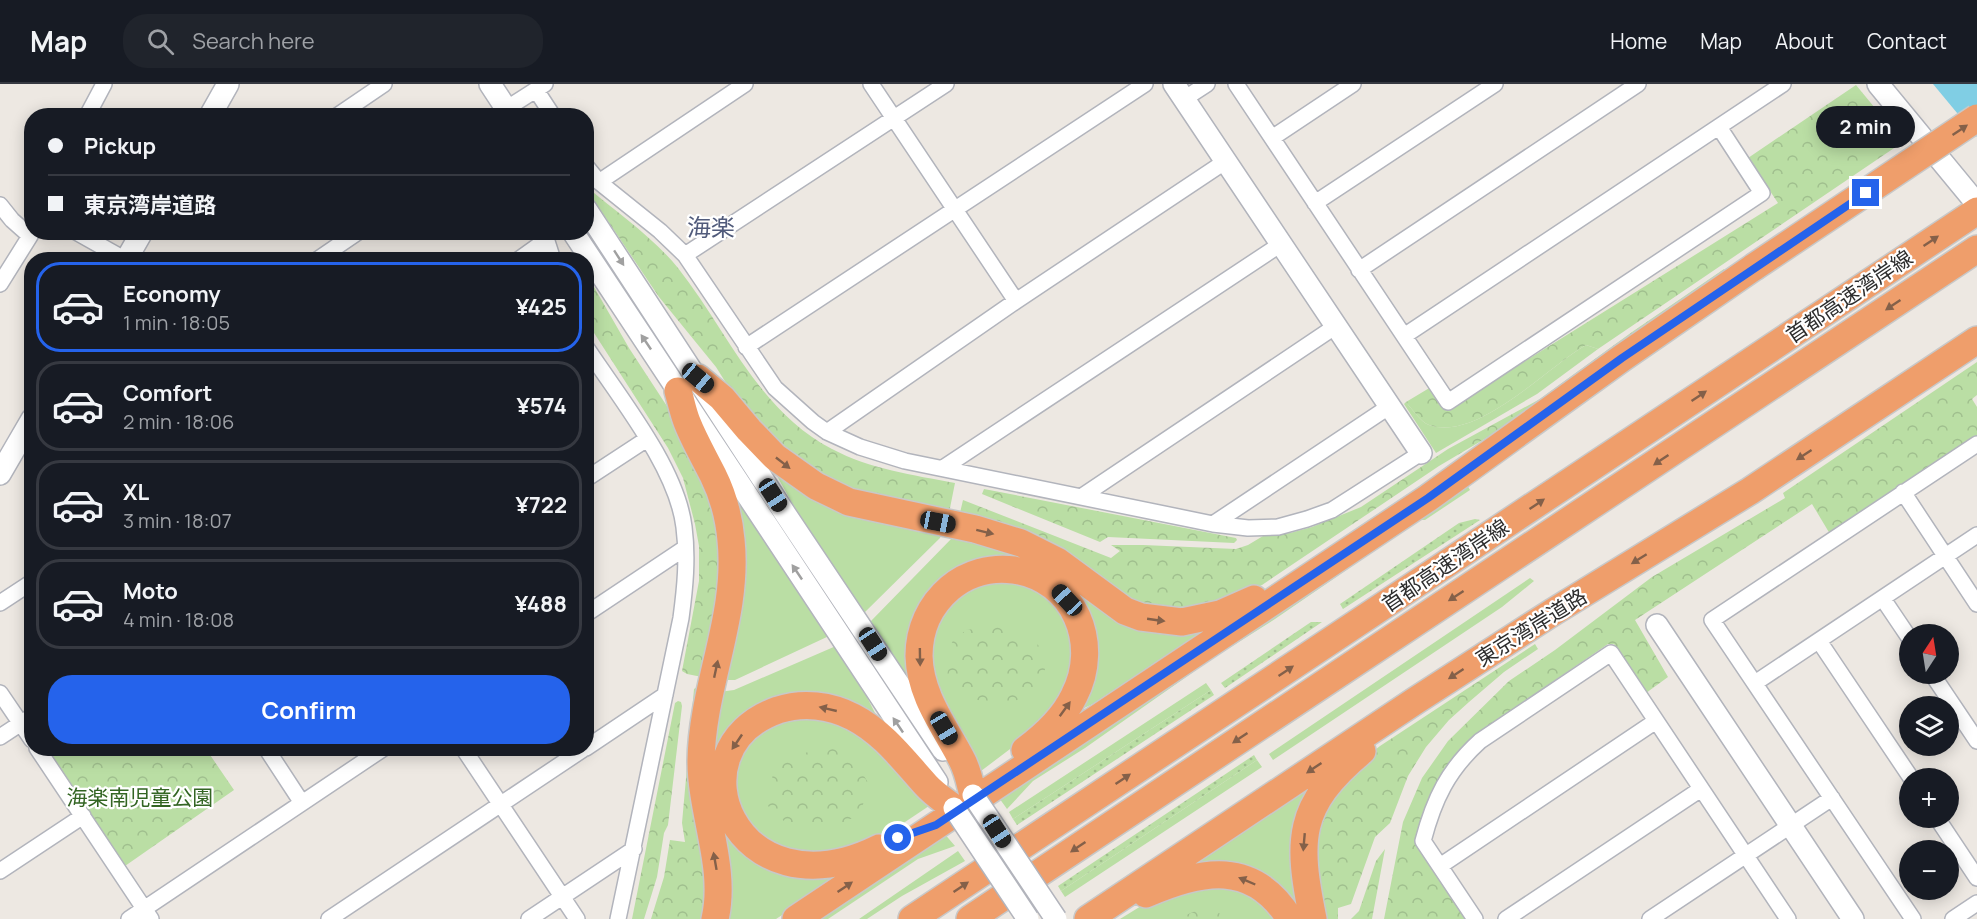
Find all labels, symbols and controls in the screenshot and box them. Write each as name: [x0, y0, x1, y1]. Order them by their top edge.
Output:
search box: [123, 14, 543, 68]
text: Map: [30, 22, 87, 60]
icon: search: [144, 25, 177, 58]
text: Search here: [192, 26, 315, 56]
text: Home: [1610, 27, 1667, 55]
text: Map: [1700, 27, 1742, 55]
text: About: [1775, 27, 1834, 55]
text: Contact: [1867, 27, 1947, 55]
callout: 2 min: [1816, 106, 1916, 148]
text: 2 min: [1839, 113, 1892, 140]
one-way arrow: [1952, 124, 1968, 135]
text: Pickup: [84, 131, 156, 161]
route end: [1852, 179, 1879, 206]
text: 東京湾岸道路: [84, 190, 216, 220]
district label: 海楽: [687, 210, 735, 243]
one-way arrow: [1923, 236, 1940, 247]
street label: 首都高速湾岸線: [1780, 243, 1918, 349]
one-way arrow: [613, 250, 624, 266]
text: Economy: [123, 279, 221, 309]
icon: car: [51, 280, 105, 334]
text: ¥425: [516, 292, 567, 322]
one-way arrow: [1886, 299, 1902, 311]
text: 1 min · 18:05: [123, 309, 230, 336]
one-way arrow: [641, 334, 652, 350]
car: [678, 360, 718, 396]
text: Comfort: [123, 378, 212, 408]
icon: car: [51, 379, 105, 433]
text: ¥574: [516, 391, 567, 421]
one-way arrow: [1691, 391, 1707, 402]
text: 2 min · 18:06: [123, 408, 234, 435]
one-way arrow: [1796, 449, 1812, 460]
one-way arrow: [1653, 454, 1670, 465]
one-way arrow: [775, 457, 791, 470]
car: [756, 475, 790, 515]
text: XL: [123, 477, 149, 507]
icon: car: [51, 478, 105, 532]
text: ¥722: [516, 490, 567, 520]
one-way arrow: [1529, 499, 1545, 510]
text: 3 min · 18:07: [123, 507, 232, 534]
car: [919, 510, 957, 534]
street label: 首都高速湾岸線: [1376, 512, 1514, 618]
one-way arrow: [976, 527, 994, 537]
one-way arrow: [1631, 553, 1647, 564]
one-way arrow: [791, 563, 802, 580]
text: Moto: [123, 576, 178, 606]
icon: car: [51, 577, 105, 631]
car: [1048, 581, 1086, 619]
street label: 東京湾岸道路: [1470, 582, 1592, 672]
text: ¥488: [515, 589, 567, 619]
one-way arrow: [1448, 590, 1464, 601]
text: 4 min · 18:08: [123, 606, 234, 633]
one-way arrow: [1147, 615, 1166, 624]
car: [856, 624, 890, 664]
north arrow: [1899, 624, 1959, 684]
map controls: [1899, 624, 1959, 900]
one-way arrow: [916, 647, 925, 666]
one-way arrow: [712, 659, 721, 678]
one-way arrow: [1278, 666, 1294, 677]
one-way arrow: [1449, 668, 1465, 680]
button: Confirm: [48, 675, 570, 744]
button: layers: [1899, 696, 1959, 756]
one-way arrow: [1059, 702, 1071, 718]
one-way arrow: [819, 703, 837, 713]
car: [927, 708, 961, 748]
one-way arrow: [893, 717, 904, 733]
one-way arrow: [1233, 732, 1249, 744]
one-way arrow: [732, 734, 743, 751]
one-way arrow: [1306, 762, 1322, 773]
button: +: [1899, 768, 1959, 828]
one-way arrow: [1115, 773, 1131, 785]
park label: 海楽南児童公園: [67, 783, 214, 811]
car: [980, 811, 1014, 851]
route start: [884, 824, 911, 851]
one-way arrow: [1299, 833, 1309, 852]
button: −: [1899, 840, 1959, 900]
one-way arrow: [1070, 841, 1087, 852]
one-way arrow: [710, 851, 719, 870]
one-way arrow: [1238, 876, 1256, 885]
one-way arrow: [836, 881, 853, 892]
one-way arrow: [953, 881, 969, 892]

